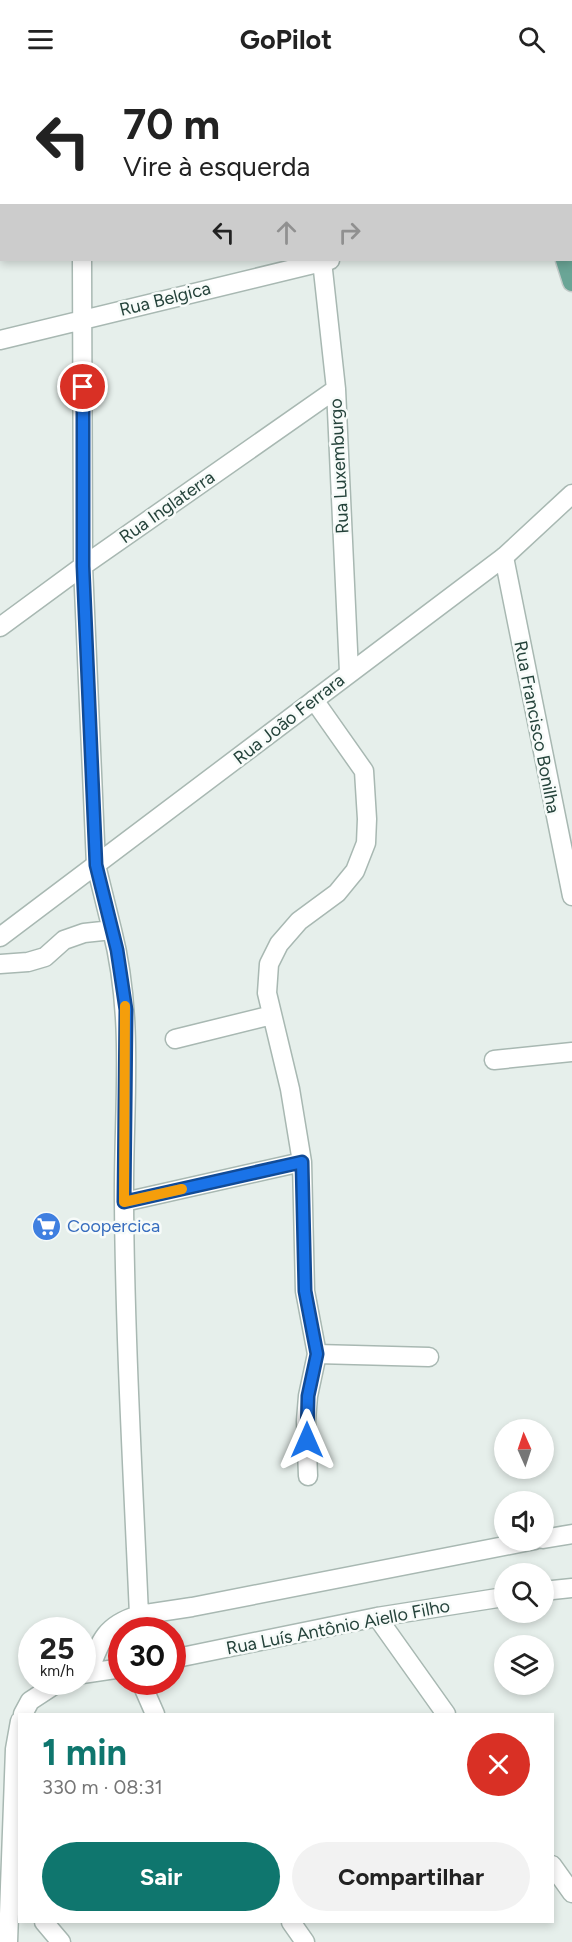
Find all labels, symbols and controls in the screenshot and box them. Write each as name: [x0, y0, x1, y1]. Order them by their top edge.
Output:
icon: menu: [24, 23, 57, 56]
text: GoPilot: [240, 23, 332, 56]
icon: search: [515, 23, 548, 56]
text: 70 m: [123, 99, 220, 150]
icon: left: [24, 102, 102, 180]
text: Vire à esquerda: [123, 150, 310, 183]
icon: left: [207, 216, 240, 249]
icon: ahead: [270, 216, 303, 249]
icon: right: [333, 216, 366, 249]
street label: Rua Belgica: [117, 277, 213, 321]
pin: [57, 361, 108, 412]
icon: arrive: [66, 370, 99, 403]
street label: Rua Luxemburgo: [324, 398, 354, 534]
street label: Rua Inglaterra: [115, 466, 219, 548]
street label: Rua Francisco Bonilha: [509, 639, 565, 815]
street label: Rua João Ferrara: [229, 669, 349, 769]
supermarket icon: Coopercica: [30, 1210, 62, 1242]
place label: Coopercica: [67, 1215, 160, 1237]
position arrow: [275, 1408, 339, 1472]
north arrow: [494, 1419, 554, 1479]
map controls: [494, 1419, 554, 1695]
button: sound: [494, 1491, 554, 1551]
button: search: [494, 1563, 554, 1623]
street label: Rua Luís Antônio Aiello Filho: [224, 1595, 452, 1659]
speed limit sign: 30: [108, 1617, 186, 1695]
text: 25: [40, 1630, 74, 1667]
button: layers: [494, 1635, 554, 1695]
text: km/h: [40, 1662, 74, 1680]
text: 1 min: [42, 1731, 127, 1774]
button: close: [467, 1733, 530, 1796]
text: 330 m · 08:31: [42, 1775, 163, 1799]
button: Sair: [42, 1842, 280, 1911]
button: Compartilhar: [292, 1842, 530, 1911]

